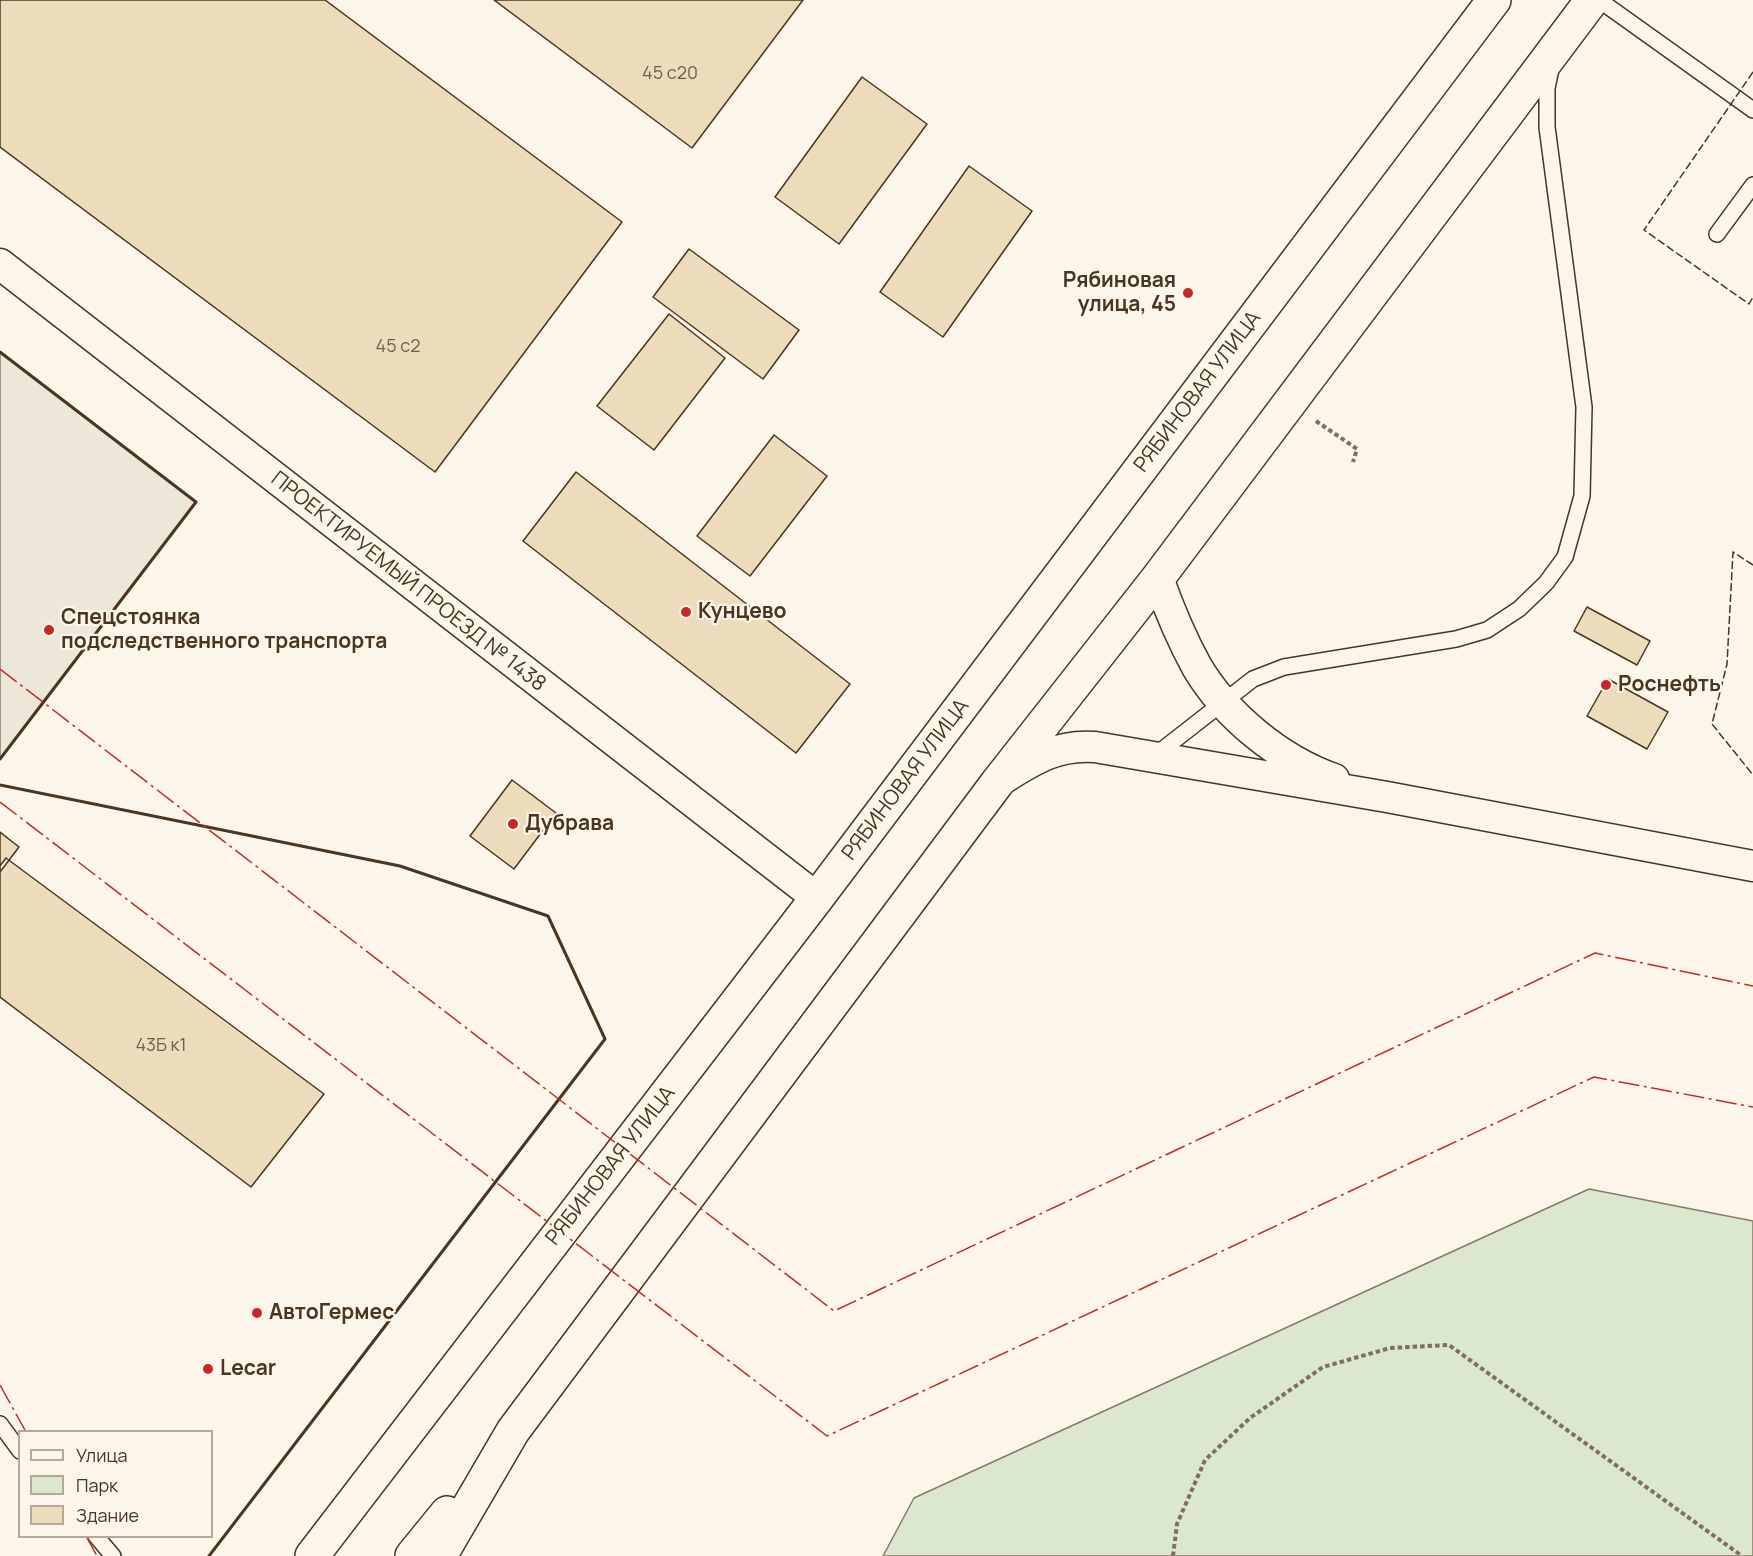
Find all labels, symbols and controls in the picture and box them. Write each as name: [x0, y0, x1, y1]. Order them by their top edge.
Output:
house number: 45 с20: [642, 63, 698, 85]
place label: Рябиновая улица, 45: [1063, 268, 1176, 318]
marker: Рябиновая улица, 45: [1181, 286, 1195, 300]
street label: РЯБИНОВАЯ УЛИЦА: [1129, 306, 1267, 478]
house number: 45 с2: [376, 336, 420, 358]
street label: ПРОЕКТИРУЕМЫЙ ПРОЕЗД № 1438: [265, 467, 551, 697]
place label: Кунцево: [698, 599, 787, 625]
place label: Спецстоянка подследственного транспорта: [61, 605, 387, 655]
marker: Кунцево: [679, 605, 693, 619]
marker: Спецстоянка подследственного транспорта: [42, 623, 56, 637]
place label: Роснефть: [1618, 672, 1721, 698]
marker: Роснефть: [1599, 678, 1613, 692]
street label: РЯБИНОВАЯ УЛИЦА: [837, 694, 975, 866]
place label: Дубрава: [525, 811, 614, 837]
marker: Дубрава: [506, 817, 520, 831]
house number: 43Б к1: [136, 1035, 186, 1057]
street label: РЯБИНОВАЯ УЛИЦА: [541, 1081, 681, 1251]
place label: АвтоГермес: [269, 1300, 394, 1326]
marker: АвтоГермес: [250, 1306, 264, 1320]
place label: Lecar: [220, 1356, 276, 1382]
marker: Lecar: [201, 1362, 215, 1376]
legend: [18, 1430, 213, 1538]
text: Улица: [76, 1443, 128, 1467]
text: Парк: [76, 1473, 118, 1497]
text: Здание: [76, 1503, 139, 1527]

